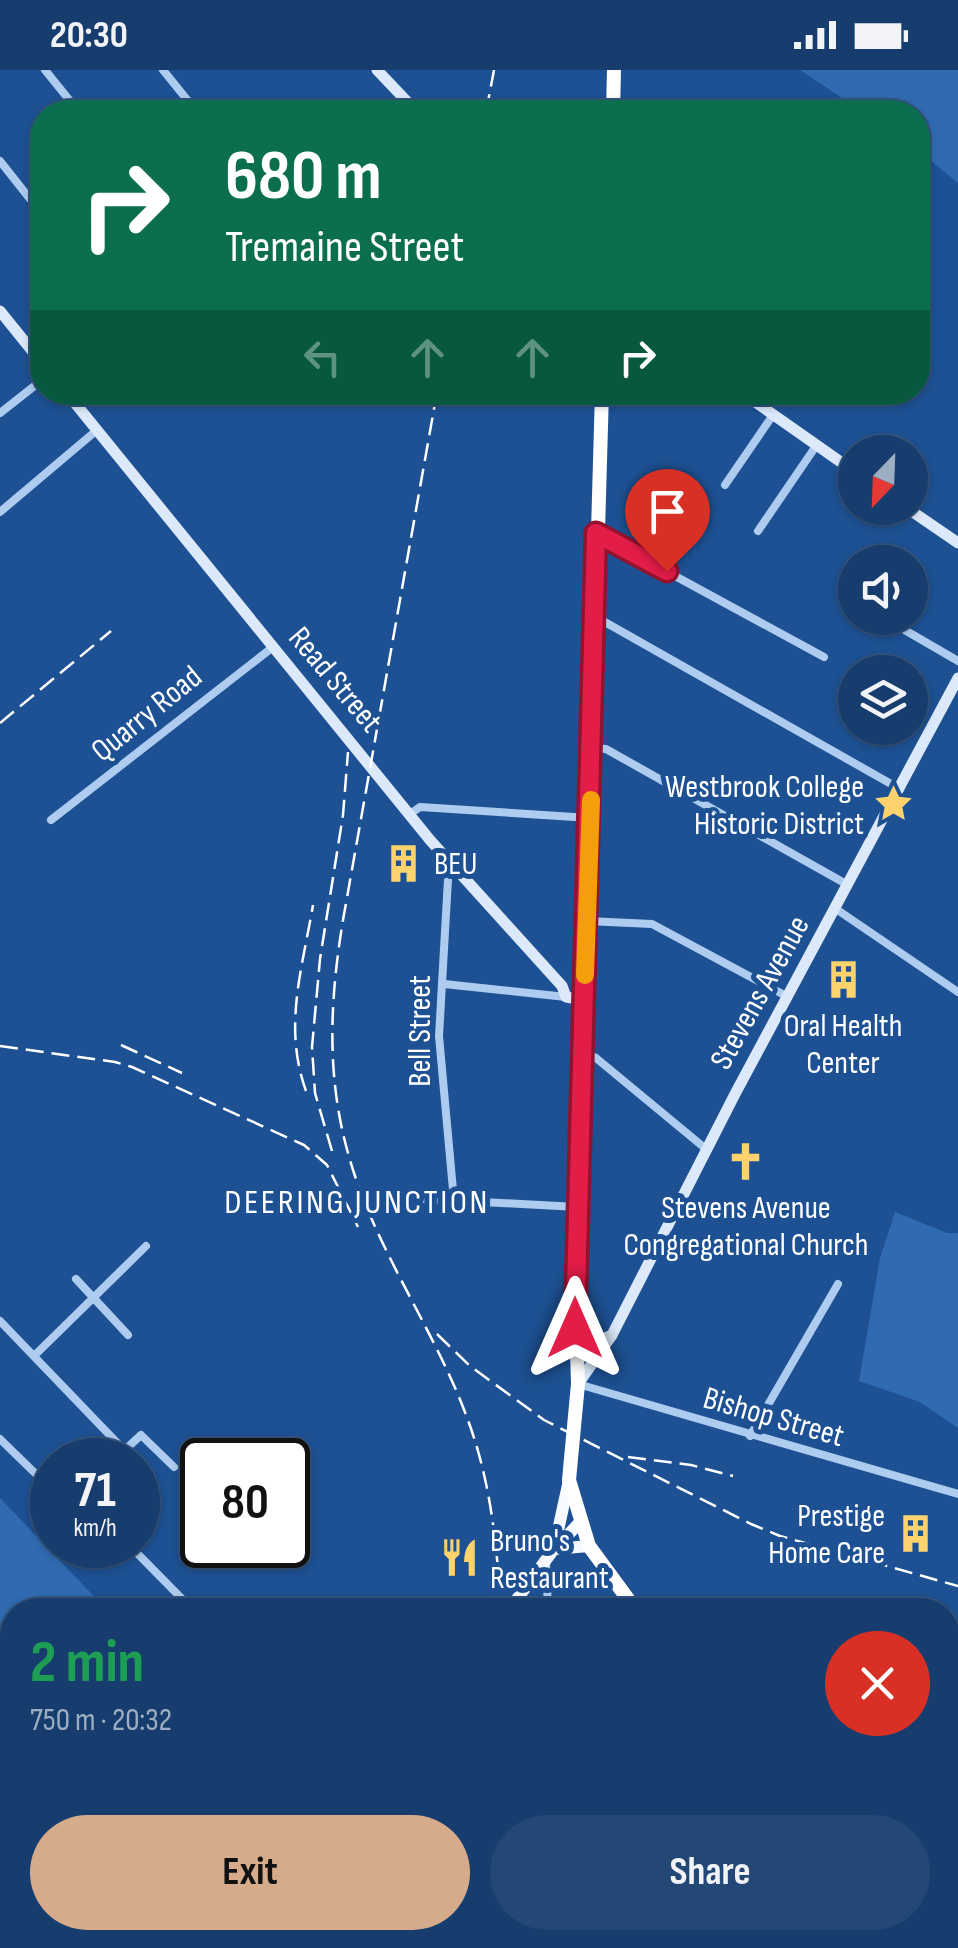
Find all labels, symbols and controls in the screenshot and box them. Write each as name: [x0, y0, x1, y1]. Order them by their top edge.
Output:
text: 20:30: [50, 13, 128, 58]
text: 680 m: [225, 135, 382, 219]
icon: right: [60, 140, 190, 270]
text: Tremaine Street: [225, 220, 464, 275]
icon: left: [295, 330, 350, 385]
icon: ahead: [400, 330, 455, 385]
icon: ahead: [505, 330, 560, 385]
icon: right: [610, 330, 665, 385]
north arrow: [838, 435, 928, 525]
map controls: [838, 435, 928, 745]
pin: [625, 469, 710, 572]
icon: arrive: [640, 484, 695, 539]
button: sound: [838, 545, 928, 635]
street label: Read Street: [280, 619, 390, 741]
button: layers: [838, 655, 928, 745]
street label: Quarry Road: [84, 658, 210, 770]
place label: Westbrook College Historic District: [665, 768, 864, 844]
place icon: Westbrook College Historic District: [873, 783, 915, 825]
building icon: BEU: [383, 842, 425, 884]
place label: BEU: [434, 845, 477, 884]
street label: Stevens Avenue: [702, 909, 818, 1076]
building icon: Oral Health Center: [822, 959, 864, 1001]
street label: Bell Street: [401, 975, 440, 1087]
place label: Oral Health Center: [784, 1007, 902, 1083]
church icon: Stevens Avenue Congregational Church: [725, 1141, 767, 1183]
district label: DEERING JUNCTION: [224, 1181, 490, 1224]
place label: Stevens Avenue Congregational Church: [624, 1189, 869, 1265]
position arrow: [523, 1276, 627, 1380]
street label: Bishop Street: [699, 1379, 848, 1456]
speed limit sign: 80: [180, 1438, 310, 1568]
text: 71: [74, 1461, 116, 1521]
place label: Prestige Home Care: [768, 1497, 885, 1573]
building icon: Prestige Home Care: [894, 1512, 936, 1554]
text: km/h: [73, 1513, 117, 1544]
place label: Bruno's Restaurant: [490, 1522, 609, 1598]
restaurant icon: Bruno's Restaurant: [439, 1537, 481, 1579]
text: 2 min: [30, 1627, 144, 1699]
button: close: [825, 1631, 930, 1736]
text: 750 m · 20:32: [30, 1701, 172, 1740]
button: Exit: [30, 1815, 470, 1930]
button: Share: [490, 1815, 930, 1930]

